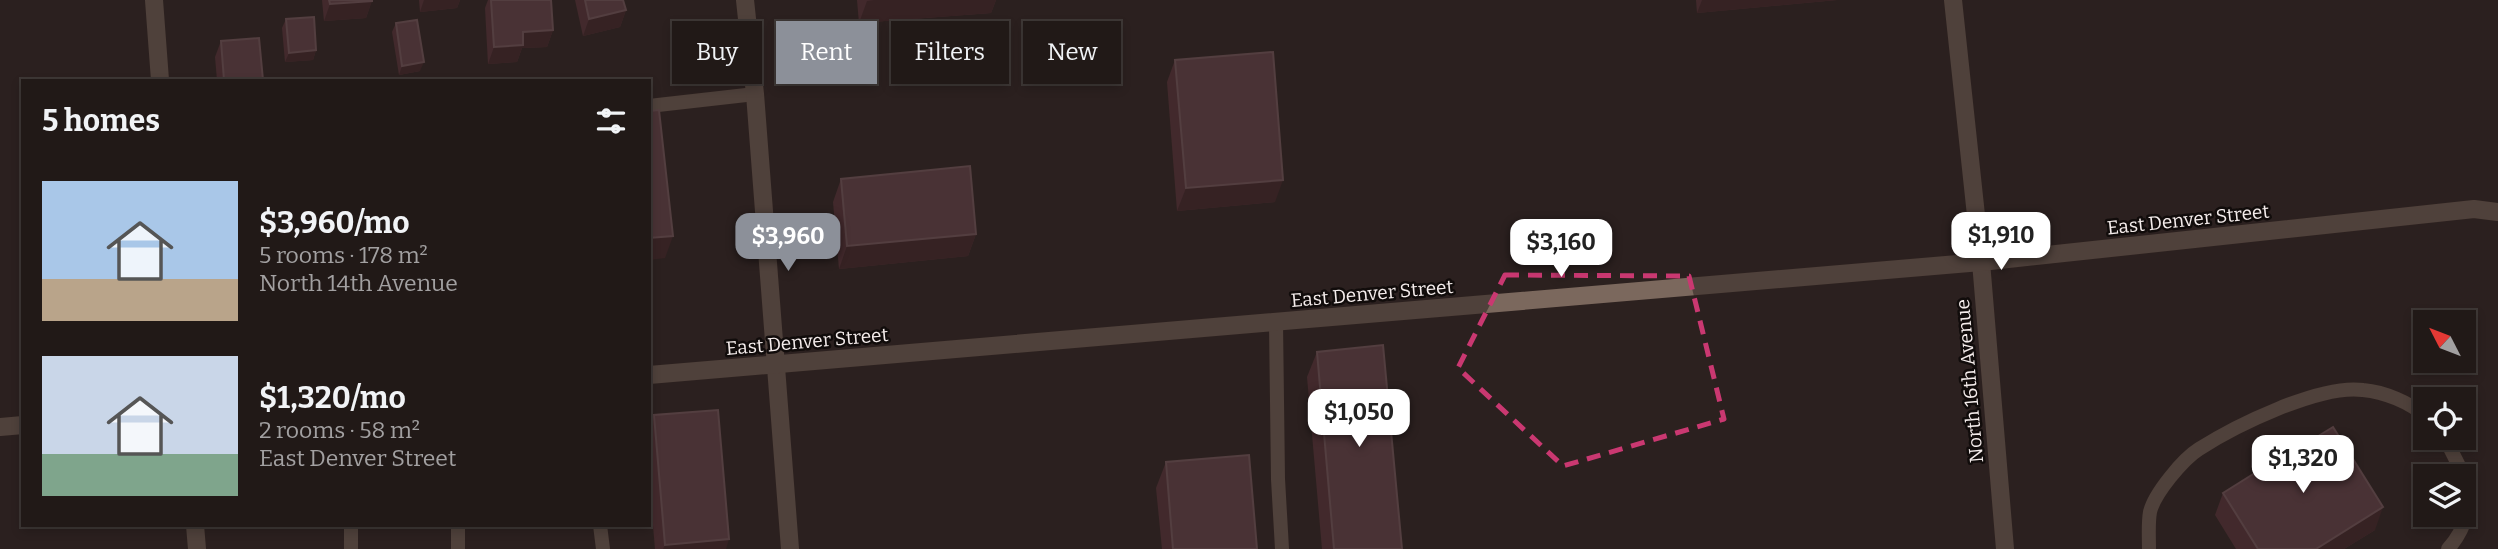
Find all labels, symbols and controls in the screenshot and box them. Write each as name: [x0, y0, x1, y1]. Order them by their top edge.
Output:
chip: Buy: [672, 21, 762, 84]
chip: Rent: [776, 21, 877, 84]
chip: Filters: [891, 21, 1009, 84]
chip: New: [1023, 21, 1121, 84]
icon: filters: [592, 102, 630, 140]
text: 5 homes: [42, 103, 160, 139]
street label: East Denver Street: [2106, 200, 2270, 239]
text: $3,960/mo: [259, 205, 410, 241]
icon: home: [98, 209, 182, 293]
pin: $1,910: [1944, 212, 2058, 272]
pin: $3,960: [731, 214, 845, 273]
pin: $3,160: [1504, 219, 1618, 279]
text: $1,910: [1967, 221, 2035, 249]
text: $3,960: [751, 222, 825, 250]
text: $3,160: [1526, 228, 1596, 256]
text: 5 rooms · 178 m²: [259, 241, 428, 269]
text: North 14th Avenue: [259, 269, 458, 297]
street label: East Denver Street: [1290, 275, 1454, 312]
street label: North 16th Avenue: [1951, 298, 1988, 464]
north arrow: [2413, 310, 2476, 373]
map controls: [2413, 310, 2476, 527]
street label: East Denver Street: [725, 323, 889, 360]
text: $1,320/mo: [259, 380, 406, 416]
icon: home: [98, 384, 182, 468]
button: locate: [2413, 387, 2476, 450]
pin: $1,050: [1302, 390, 1416, 449]
text: $1,050: [1324, 398, 1394, 426]
text: 2 rooms · 58 m²: [259, 416, 420, 444]
pin: $1,320: [2246, 435, 2360, 495]
text: East Denver Street: [259, 444, 456, 472]
text: $1,320: [2268, 444, 2338, 472]
button: layers: [2413, 464, 2476, 527]

